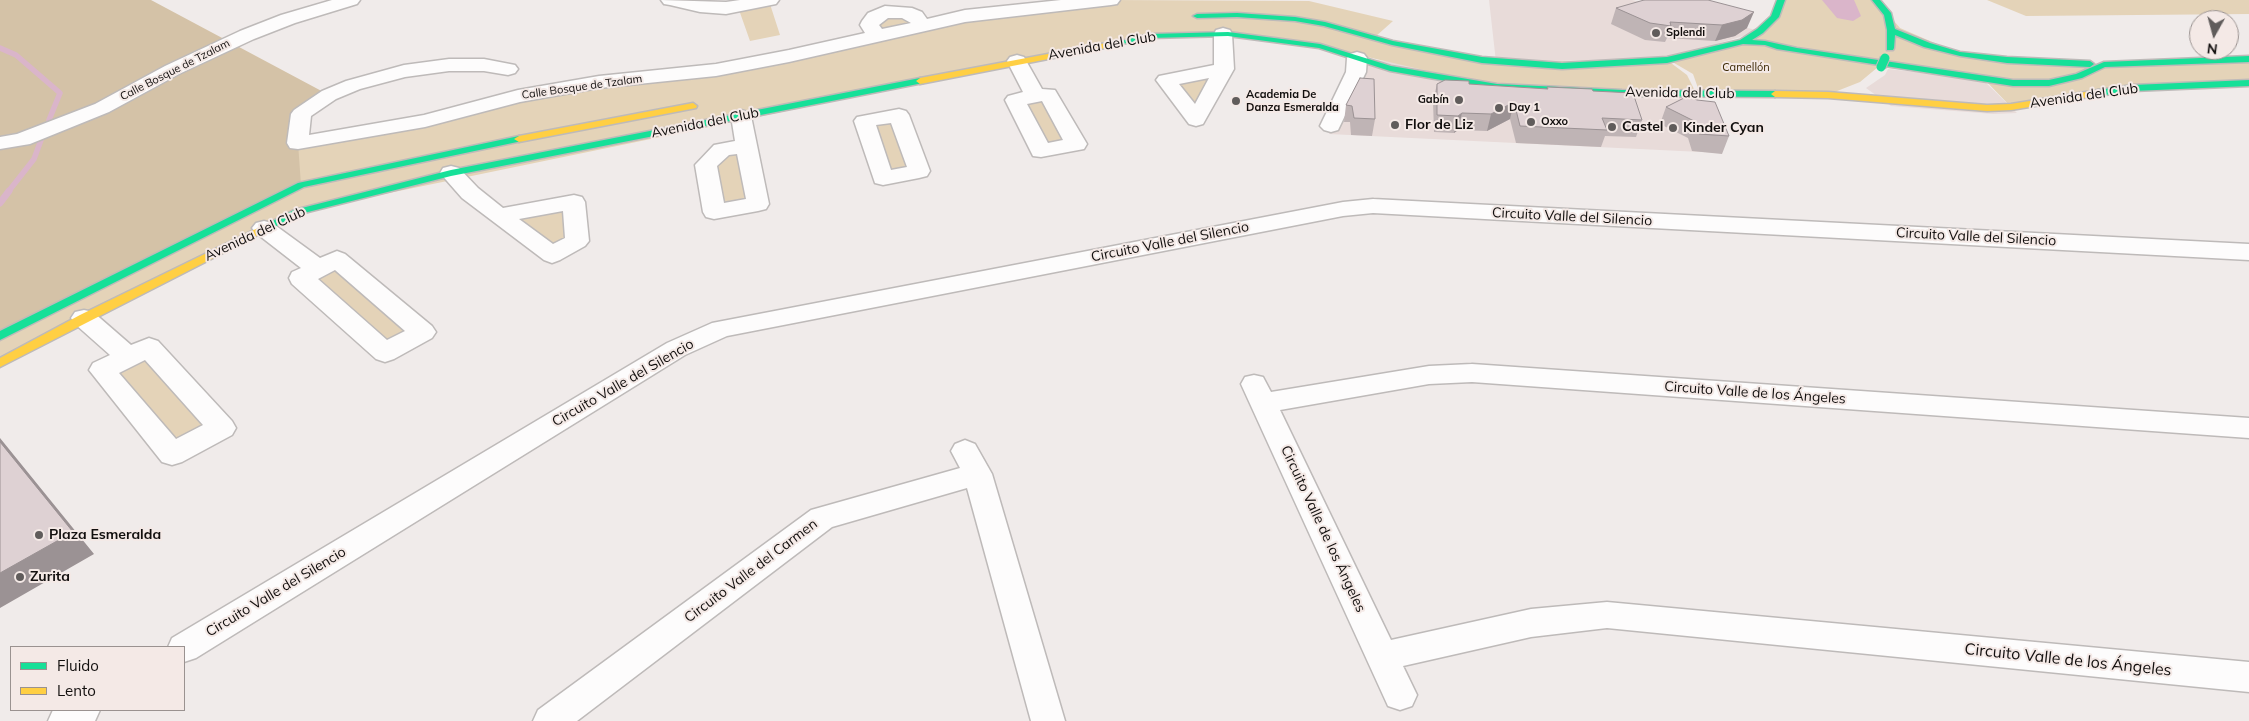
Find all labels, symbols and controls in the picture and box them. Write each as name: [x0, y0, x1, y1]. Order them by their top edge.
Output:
north arrow: [2189, 10, 2239, 60]
place label: Splendi: [1666, 26, 1705, 40]
marker: Splendi: [1650, 27, 1662, 39]
street label: Avenida del Club: [1047, 28, 1157, 64]
street label: Calle Bosque de Tzalam: [118, 37, 232, 103]
text: N: [2206, 39, 2219, 58]
park label: Camellón: [1722, 61, 1770, 75]
street label: Calle Bosque de Tzalam: [521, 72, 643, 102]
street label: Avenida del Club: [2029, 80, 2139, 112]
street label: Avenida del Club: [1625, 84, 1735, 102]
place label: Academia De Danza Esmeralda: [1246, 88, 1339, 114]
place label: Gabín: [1418, 93, 1449, 107]
marker: Gabín: [1453, 94, 1465, 106]
marker: Academia De Danza Esmeralda: [1230, 95, 1242, 107]
place label: Day 1: [1509, 101, 1540, 115]
marker: Day 1: [1493, 102, 1505, 114]
street label: Avenida del Club: [650, 104, 760, 142]
place label: Oxxo: [1541, 115, 1568, 129]
marker: Oxxo: [1525, 116, 1537, 128]
place label: Flor de Liz: [1405, 117, 1473, 133]
marker: Flor de Liz: [1389, 119, 1401, 131]
place label: Castel: [1622, 119, 1664, 135]
place label: Kinder Cyan: [1683, 120, 1764, 136]
marker: Castel: [1606, 121, 1618, 133]
marker: Kinder Cyan: [1667, 122, 1679, 134]
street label: Avenida del Club: [202, 203, 308, 265]
street label: Circuito Valle del Silencio: [1491, 204, 1653, 230]
street label: Circuito Valle del Silencio: [1090, 218, 1250, 266]
street label: Circuito Valle del Silencio: [1895, 224, 2057, 250]
street label: Circuito Valle del Silencio: [549, 336, 697, 430]
street label: Circuito Valle de los Ángeles: [1664, 378, 1846, 408]
street label: Circuito Valle de los Ángeles: [1277, 443, 1369, 615]
street label: Circuito Valle del Carmen: [681, 516, 821, 626]
place label: Plaza Esmeralda: [49, 527, 161, 543]
marker: Plaza Esmeralda: [33, 529, 45, 541]
street label: Circuito Valle del Silencio: [203, 543, 349, 641]
place label: Zurita: [30, 569, 70, 585]
marker: Zurita: [14, 571, 26, 583]
street label: Circuito Valle de los Ángeles: [1964, 640, 2172, 680]
legend: [10, 646, 185, 711]
text: Fluido: [57, 656, 99, 675]
text: Lento: [57, 681, 96, 700]

